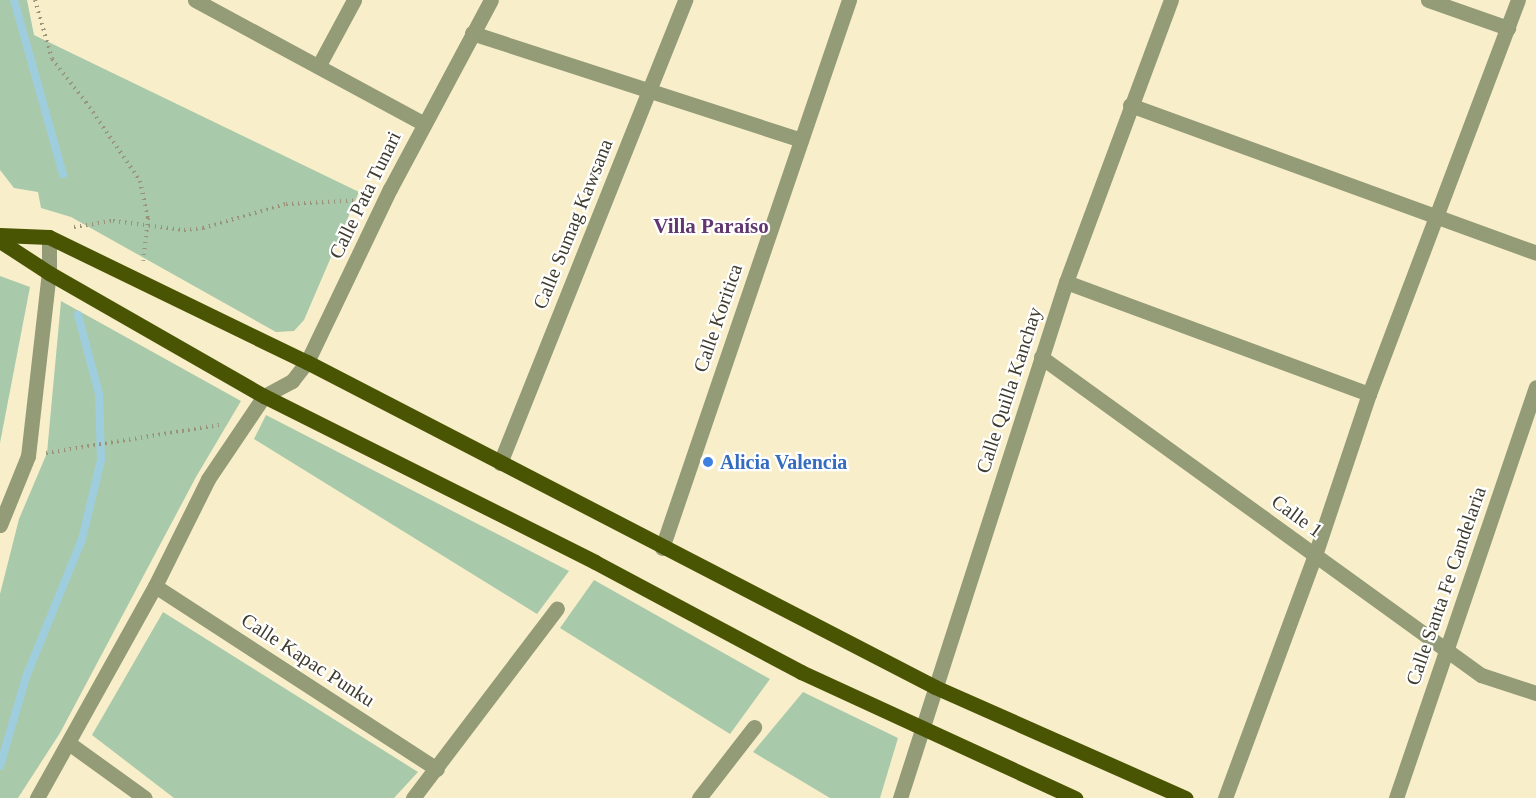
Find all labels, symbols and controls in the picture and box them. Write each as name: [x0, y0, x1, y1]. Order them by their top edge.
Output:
street label: Calle Pata Tunari: [324, 127, 406, 263]
street label: Calle Sumag Kawsana: [528, 136, 618, 312]
district label: Villa Paraíso: [653, 213, 769, 239]
street label: Calle Koritica: [688, 261, 748, 375]
street label: Calle Quilla Kanchay: [971, 304, 1047, 476]
place label: Alicia Valencia: [720, 450, 848, 474]
marker: Alicia Valencia: [701, 455, 715, 469]
street label: Calle Santa Fe Candelaria: [1401, 484, 1491, 688]
street label: Calle 1: [1267, 489, 1327, 543]
street label: Calle Kapac Punku: [237, 608, 379, 712]

